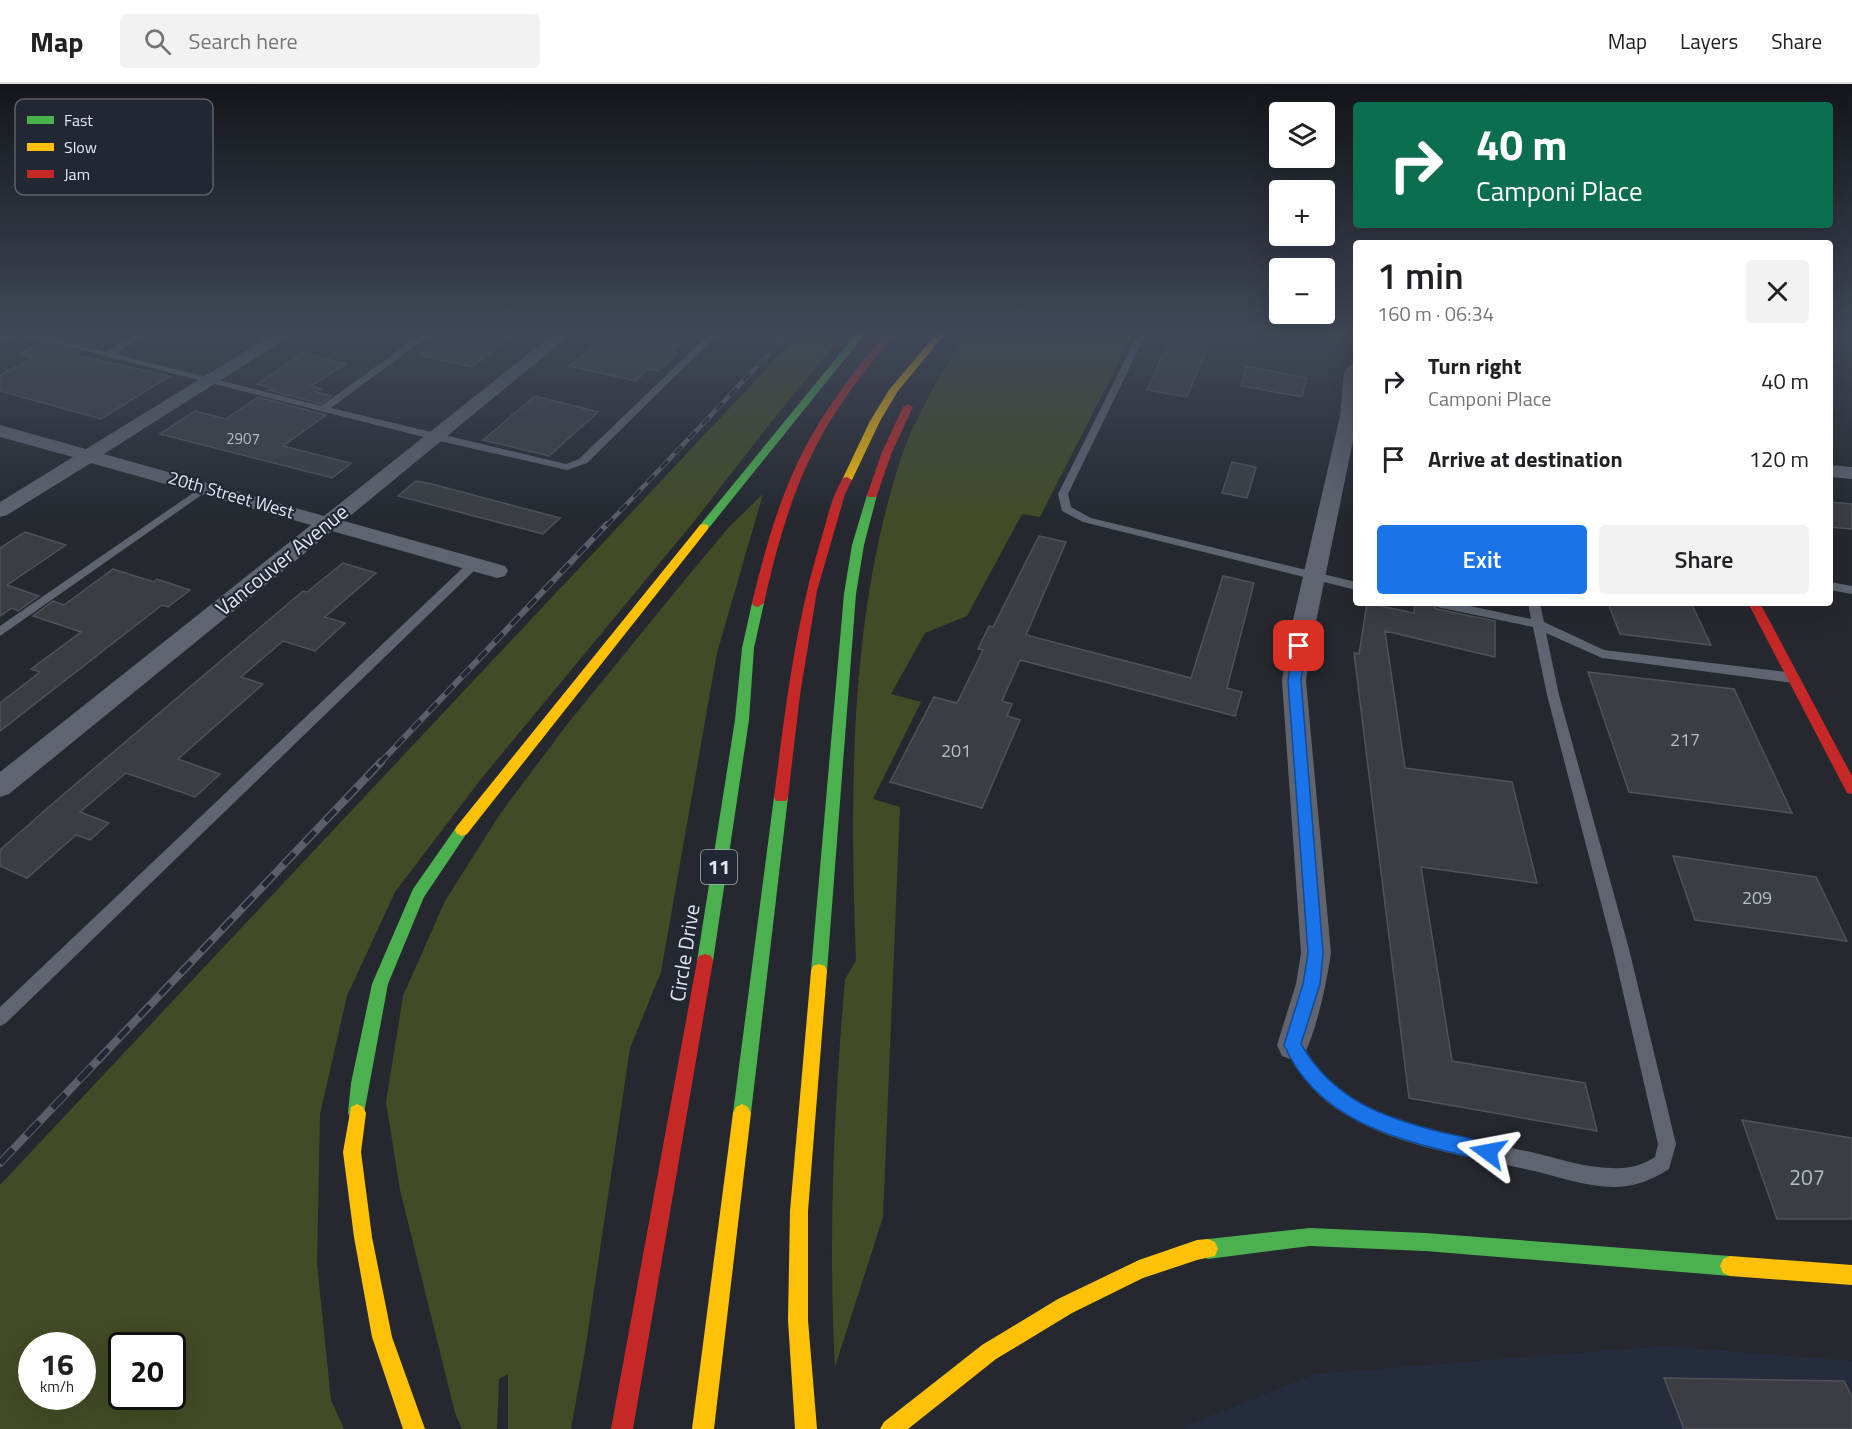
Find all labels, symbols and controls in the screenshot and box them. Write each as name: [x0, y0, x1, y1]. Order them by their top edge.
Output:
search box: [120, 14, 540, 68]
text: Map: [30, 20, 84, 63]
text: Search here: [189, 24, 298, 58]
icon: search: [141, 25, 174, 58]
text: Map: [1608, 25, 1647, 57]
text: Layers: [1680, 25, 1738, 57]
text: Share: [1771, 25, 1822, 57]
legend: [15, 99, 213, 195]
map controls: [1269, 102, 1335, 324]
button: layers: [1269, 102, 1335, 168]
text: Fast: [64, 108, 93, 132]
text: 40 m: [1476, 112, 1568, 176]
icon: right: [1377, 126, 1455, 204]
text: Slow: [64, 135, 97, 159]
text: Jam: [64, 162, 90, 186]
text: Camponi Place: [1476, 170, 1643, 211]
button: +: [1269, 180, 1335, 246]
text: 1 min: [1377, 248, 1464, 303]
button: −: [1269, 258, 1335, 324]
button: close: [1746, 260, 1809, 323]
text: 160 m · 06:34: [1377, 298, 1494, 329]
text: Turn right: [1428, 349, 1522, 383]
text: 40 m: [1761, 364, 1809, 398]
icon: right: [1377, 365, 1410, 398]
text: Camponi Place: [1428, 383, 1551, 414]
house number: 2907: [226, 427, 260, 450]
text: Arrive at destination: [1428, 442, 1623, 476]
text: 120 m: [1749, 442, 1809, 476]
icon: arrive: [1377, 443, 1410, 476]
street label: 20th Street West: [165, 464, 298, 526]
street label: Vancouver Avenue: [208, 496, 355, 623]
button: Exit: [1377, 525, 1587, 594]
button: Share: [1599, 525, 1809, 594]
pin: [1273, 620, 1324, 671]
icon: arrive: [1282, 629, 1315, 662]
house number: 217: [1670, 726, 1700, 753]
house number: 201: [941, 737, 971, 764]
road number: 11: [701, 850, 737, 884]
house number: 209: [1742, 884, 1772, 911]
street label: Circle Drive: [661, 902, 708, 1004]
position arrow: [1456, 1120, 1520, 1184]
house number: 207: [1789, 1161, 1825, 1193]
speed limit sign: 20: [108, 1332, 186, 1410]
text: 16: [40, 1341, 74, 1387]
text: km/h: [40, 1375, 74, 1398]

